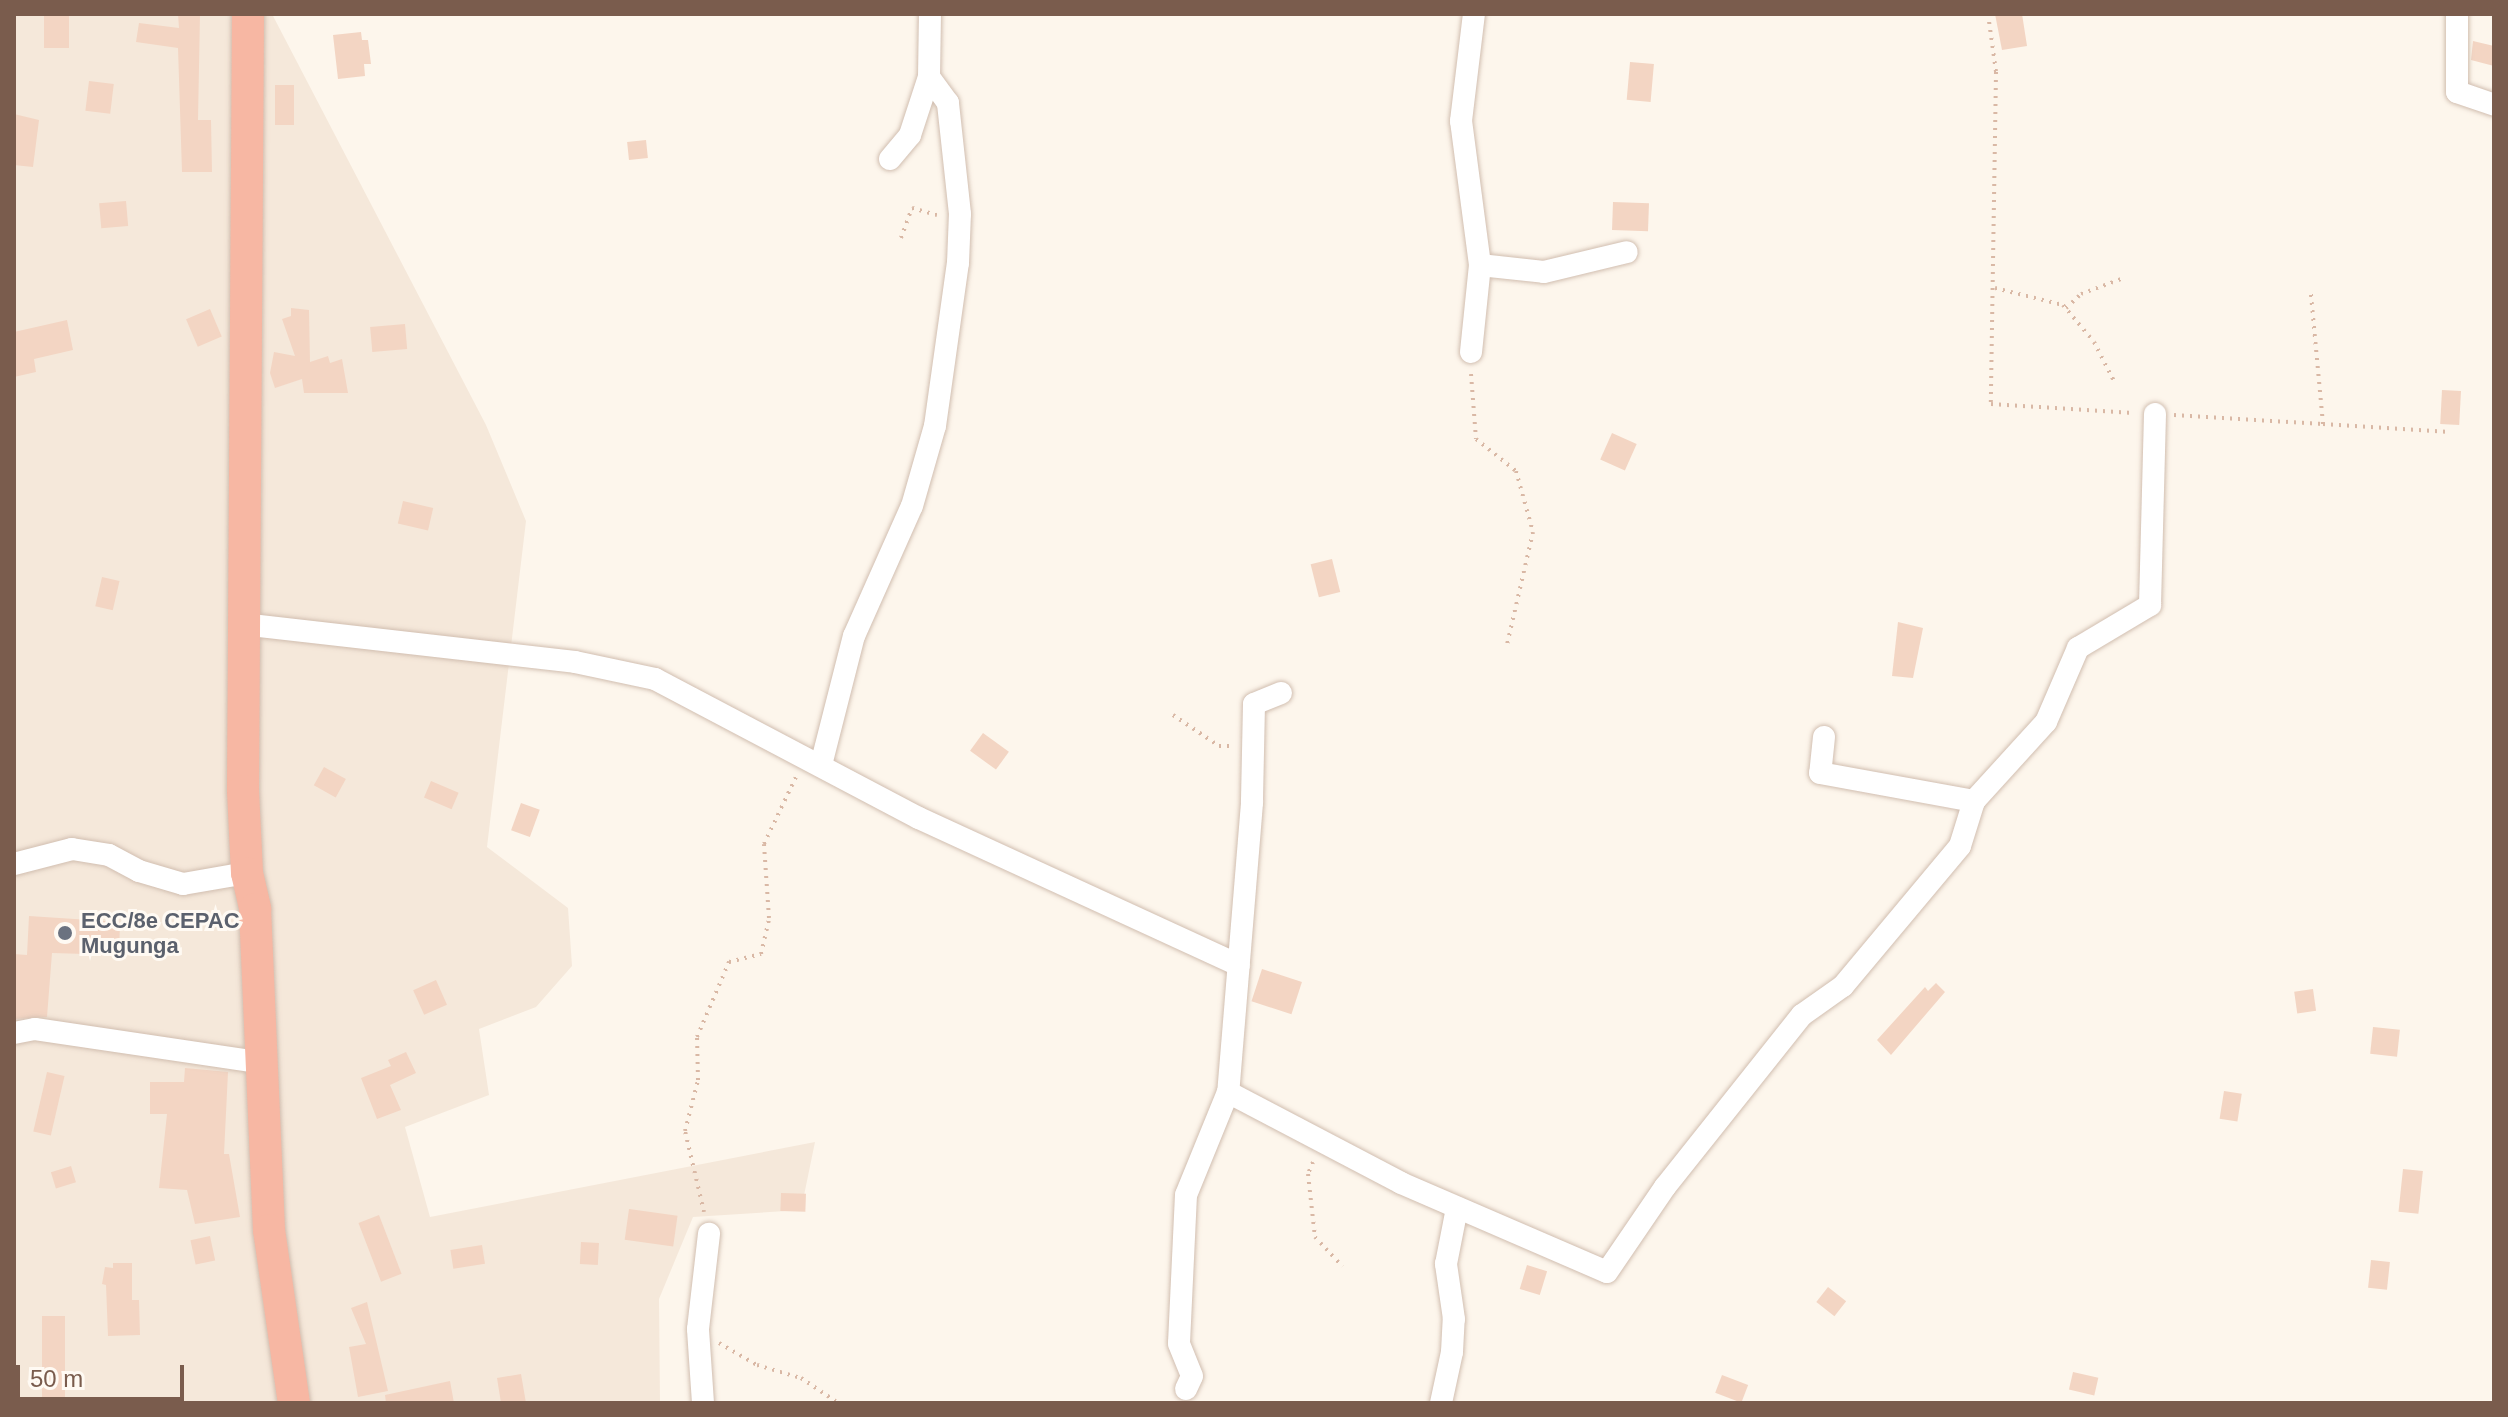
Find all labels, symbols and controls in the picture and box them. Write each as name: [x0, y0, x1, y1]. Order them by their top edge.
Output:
place label: ECC/8e CEPAC Mugunga: [81, 907, 240, 958]
marker: ECC/8e CEPAC Mugunga: [56, 924, 74, 942]
scale bar: [20, 1349, 188, 1399]
text: 50 m: [30, 1365, 83, 1392]

